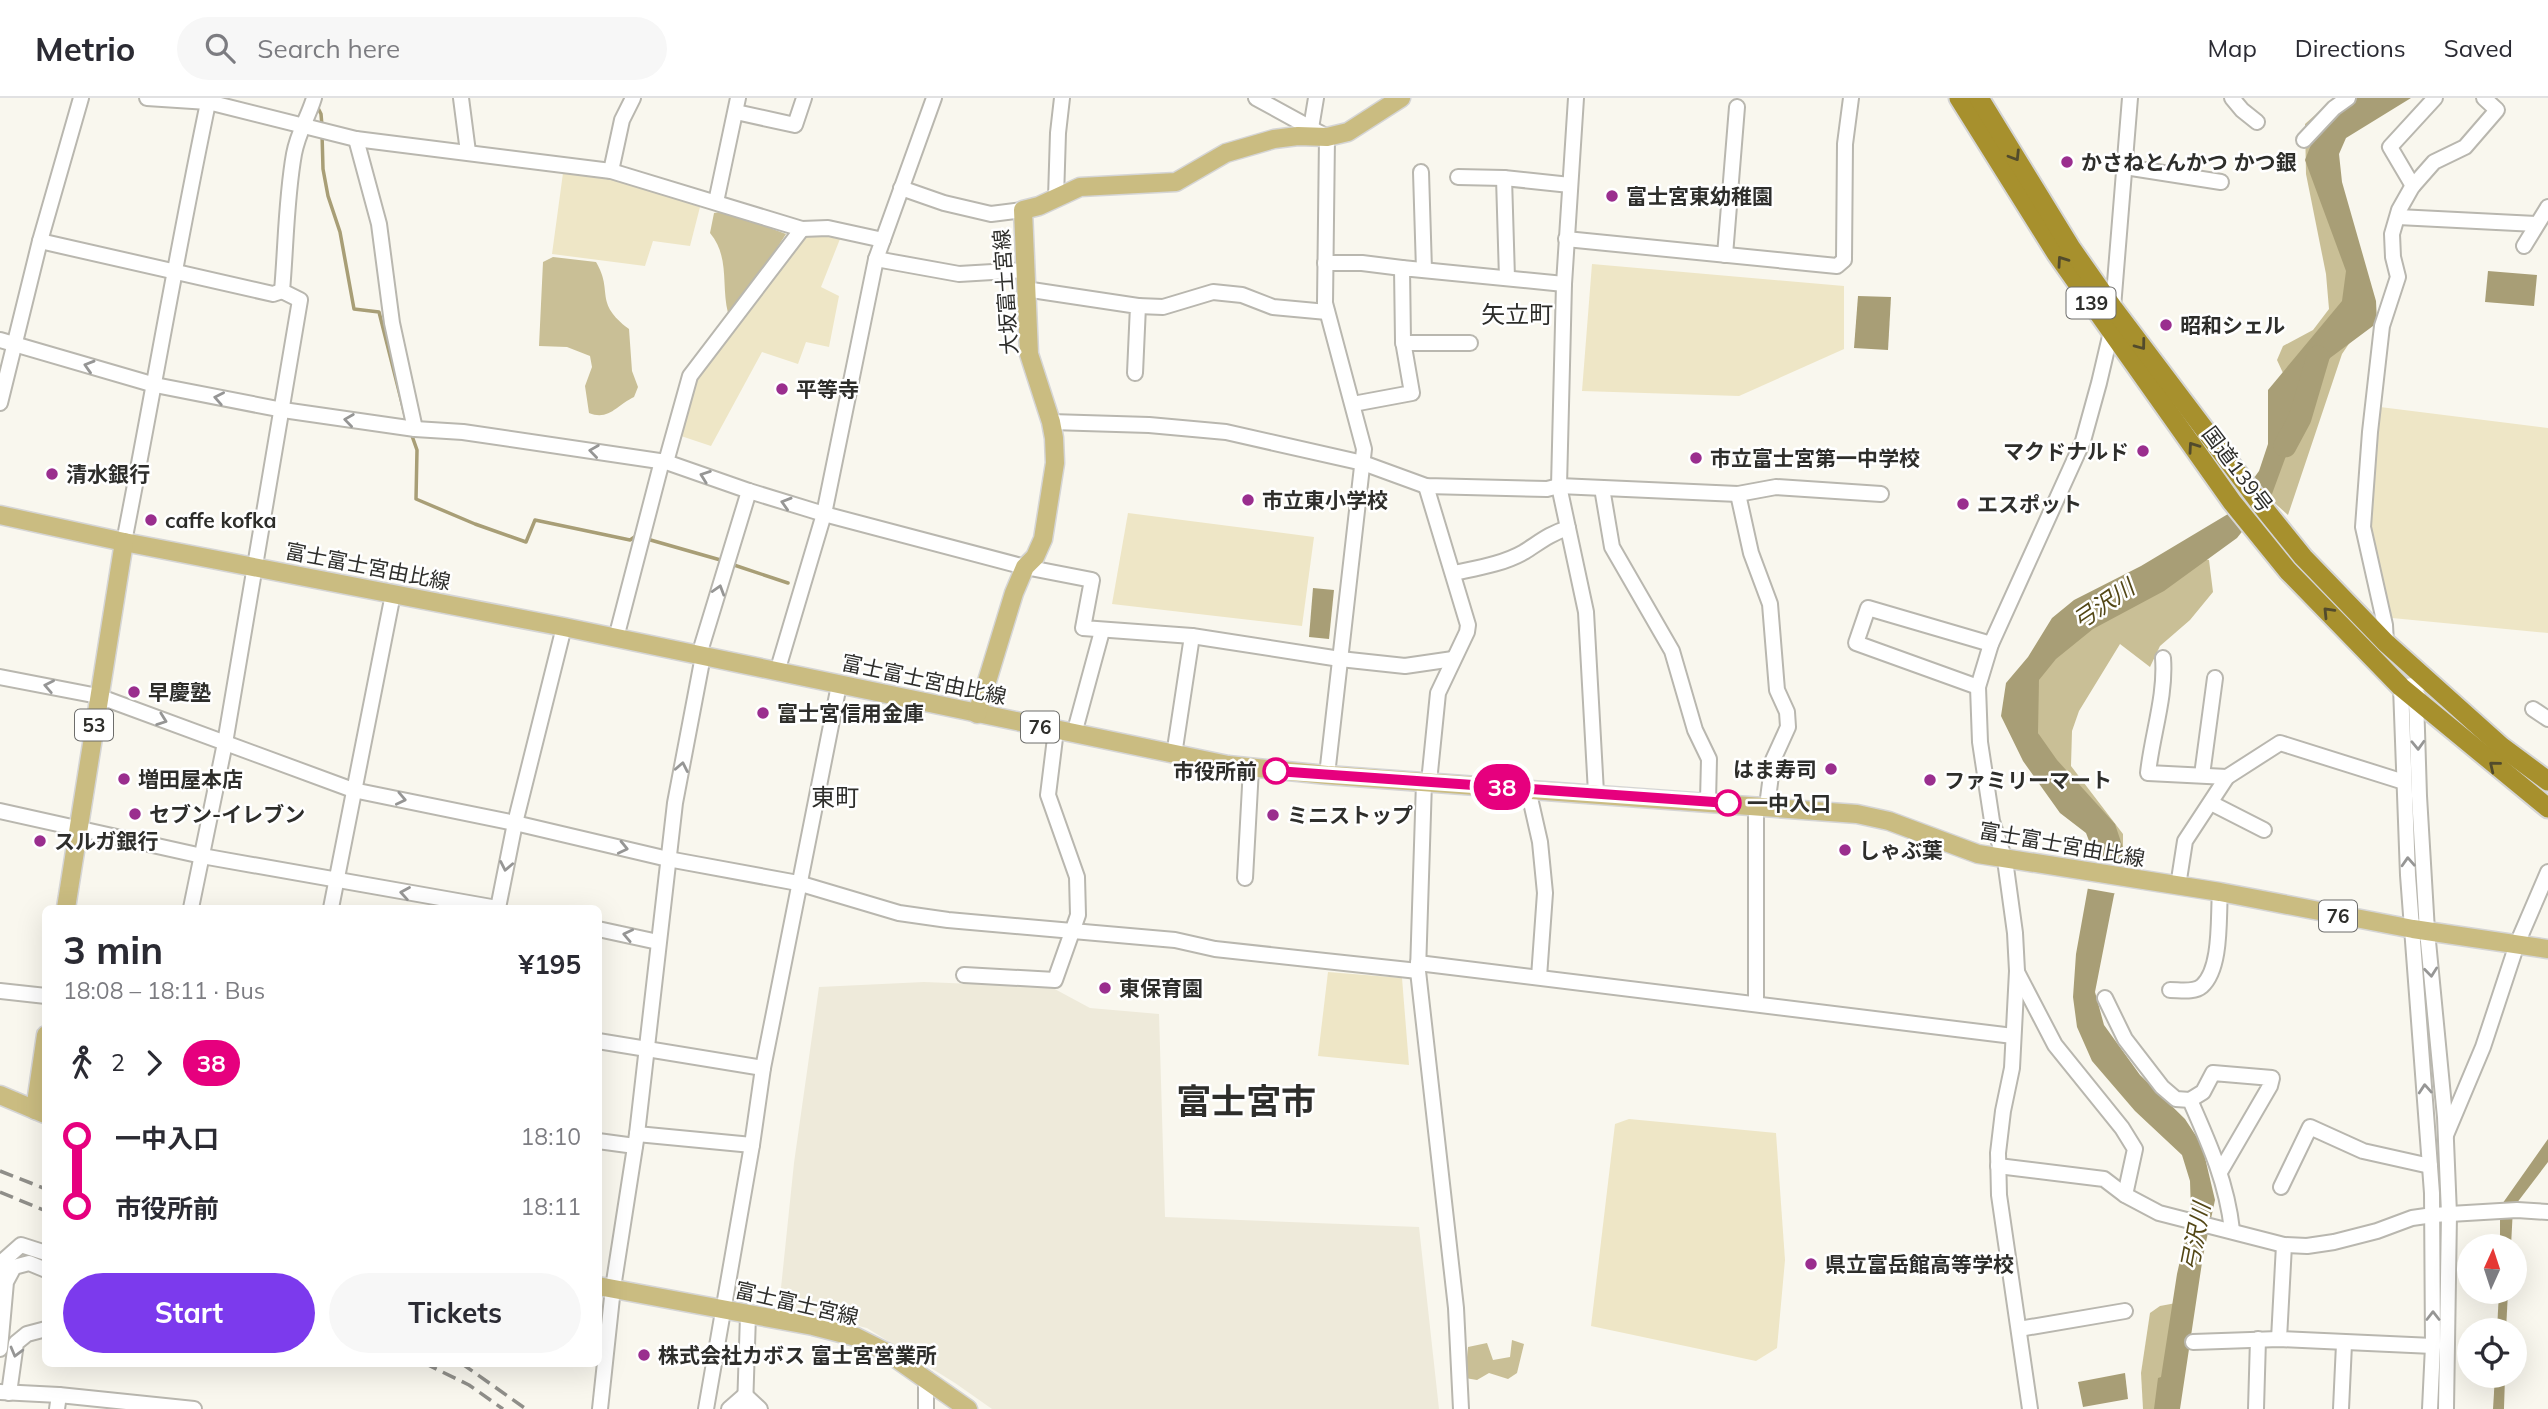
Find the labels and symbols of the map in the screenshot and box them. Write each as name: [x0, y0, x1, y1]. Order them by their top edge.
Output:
one-way arrow: [2007, 148, 2020, 161]
place label: かさねとんかつ かつ銀: [2081, 149, 2297, 175]
marker: かさねとんかつ かつ銀: [2059, 154, 2075, 170]
place label: 富士宮東幼稚園: [1626, 183, 1773, 209]
marker: 富士宮東幼稚園: [1604, 188, 1620, 204]
street label: 大坂富士宮線: [988, 228, 1022, 356]
one-way arrow: [2058, 256, 2070, 269]
road number: 139: [2066, 288, 2116, 318]
district label: 矢立町: [1481, 299, 1553, 329]
place label: 昭和シェル: [2180, 312, 2285, 338]
marker: 昭和シェル: [2158, 317, 2174, 333]
one-way arrow: [2133, 337, 2145, 350]
one-way arrow: [84, 359, 96, 374]
place label: 平等寺: [796, 376, 859, 402]
marker: 平等寺: [774, 381, 790, 397]
one-way arrow: [213, 391, 225, 406]
one-way arrow: [343, 412, 355, 427]
street label: 国道139号: [2197, 421, 2279, 517]
place label: マクドナルド: [2003, 438, 2129, 464]
one-way arrow: [2189, 442, 2201, 455]
marker: マクドナルド: [2135, 443, 2151, 459]
one-way arrow: [589, 444, 600, 459]
place label: 市立富士宮第一中学校: [1710, 445, 1920, 471]
marker: 市立富士宮第一中学校: [1688, 450, 1704, 466]
place label: 清水銀行: [66, 461, 150, 487]
marker: 清水銀行: [44, 466, 60, 482]
one-way arrow: [700, 470, 712, 484]
place label: 市立東小学校: [1262, 487, 1388, 513]
place label: エスポット: [1977, 491, 2082, 517]
marker: 市立東小学校: [1240, 492, 1256, 508]
one-way arrow: [780, 496, 792, 511]
marker: エスポット: [1955, 496, 1971, 512]
place label: caffe kofka: [165, 507, 276, 533]
marker: caffe kofka: [143, 512, 159, 528]
street label: 富士富士宮由比線: [283, 537, 453, 595]
water label: 弓沢川: [2066, 571, 2142, 635]
one-way arrow: [710, 584, 725, 596]
one-way arrow: [2323, 607, 2336, 620]
street label: 富士富士宮由比線: [839, 649, 1009, 709]
place label: 早慶塾: [148, 679, 211, 705]
one-way arrow: [43, 680, 55, 695]
marker: 早慶塾: [126, 684, 142, 700]
place label: 富士宮信用金庫: [777, 700, 924, 726]
marker: 富士宮信用金庫: [755, 705, 771, 721]
road number: 53: [75, 710, 113, 740]
one-way arrow: [156, 712, 168, 726]
road number: 76: [1021, 712, 1059, 742]
one-way arrow: [2410, 739, 2425, 750]
place label: はま寿司: [1733, 756, 1817, 782]
place label: 市役所前: [1173, 758, 1257, 784]
marker: 市役所前: [1263, 758, 1289, 784]
one-way arrow: [673, 761, 688, 773]
marker: はま寿司: [1823, 761, 1839, 777]
one-way arrow: [2490, 761, 2502, 774]
line badge: 38: [1470, 764, 1534, 810]
place label: 増田屋本店: [138, 766, 243, 792]
place label: ファミリーマート: [1944, 767, 2112, 793]
marker: 増田屋本店: [116, 771, 132, 787]
marker: ファミリーマート: [1922, 772, 1938, 788]
district label: 東町: [811, 782, 859, 812]
marker: 一中入口: [1715, 790, 1741, 816]
place label: 一中入口: [1747, 790, 1831, 816]
one-way arrow: [395, 791, 407, 806]
place label: セブン-イレブン: [149, 801, 305, 827]
place label: ミニストップ: [1287, 802, 1413, 828]
marker: セブン-イレブン: [127, 806, 143, 822]
marker: ミニストップ: [1265, 807, 1281, 823]
street label: 富士富士宮由比線: [1977, 817, 2147, 871]
place label: スルガ銀行: [54, 828, 158, 854]
marker: スルガ銀行: [32, 833, 48, 849]
place label: しゃぶ葉: [1859, 837, 1943, 863]
one-way arrow: [617, 840, 629, 855]
marker: しゃぶ葉: [1837, 842, 1853, 858]
one-way arrow: [2400, 856, 2415, 867]
one-way arrow: [500, 860, 515, 872]
one-way arrow: [399, 886, 411, 901]
road number: 76: [2319, 901, 2357, 932]
one-way arrow: [622, 929, 634, 944]
one-way arrow: [2424, 966, 2439, 978]
place label: 東保育園: [1119, 975, 1203, 1001]
marker: 東保育園: [1097, 980, 1113, 996]
district label: 富士宮市: [1176, 1079, 1316, 1123]
one-way arrow: [2417, 1083, 2432, 1094]
water label: 弓沢川: [2174, 1197, 2216, 1274]
north arrow: [2457, 1234, 2527, 1304]
place label: 県立富岳館高等学校: [1825, 1251, 2014, 1277]
marker: 県立富岳館高等学校: [1803, 1256, 1819, 1272]
street label: 富士富士宮線: [733, 1276, 861, 1330]
one-way arrow: [2425, 1311, 2441, 1321]
place label: 株式会社カボス 富士宮営業所: [658, 1342, 937, 1368]
one-way arrow: [10, 1346, 24, 1358]
marker: 株式会社カボス 富士宮営業所: [636, 1347, 652, 1363]

